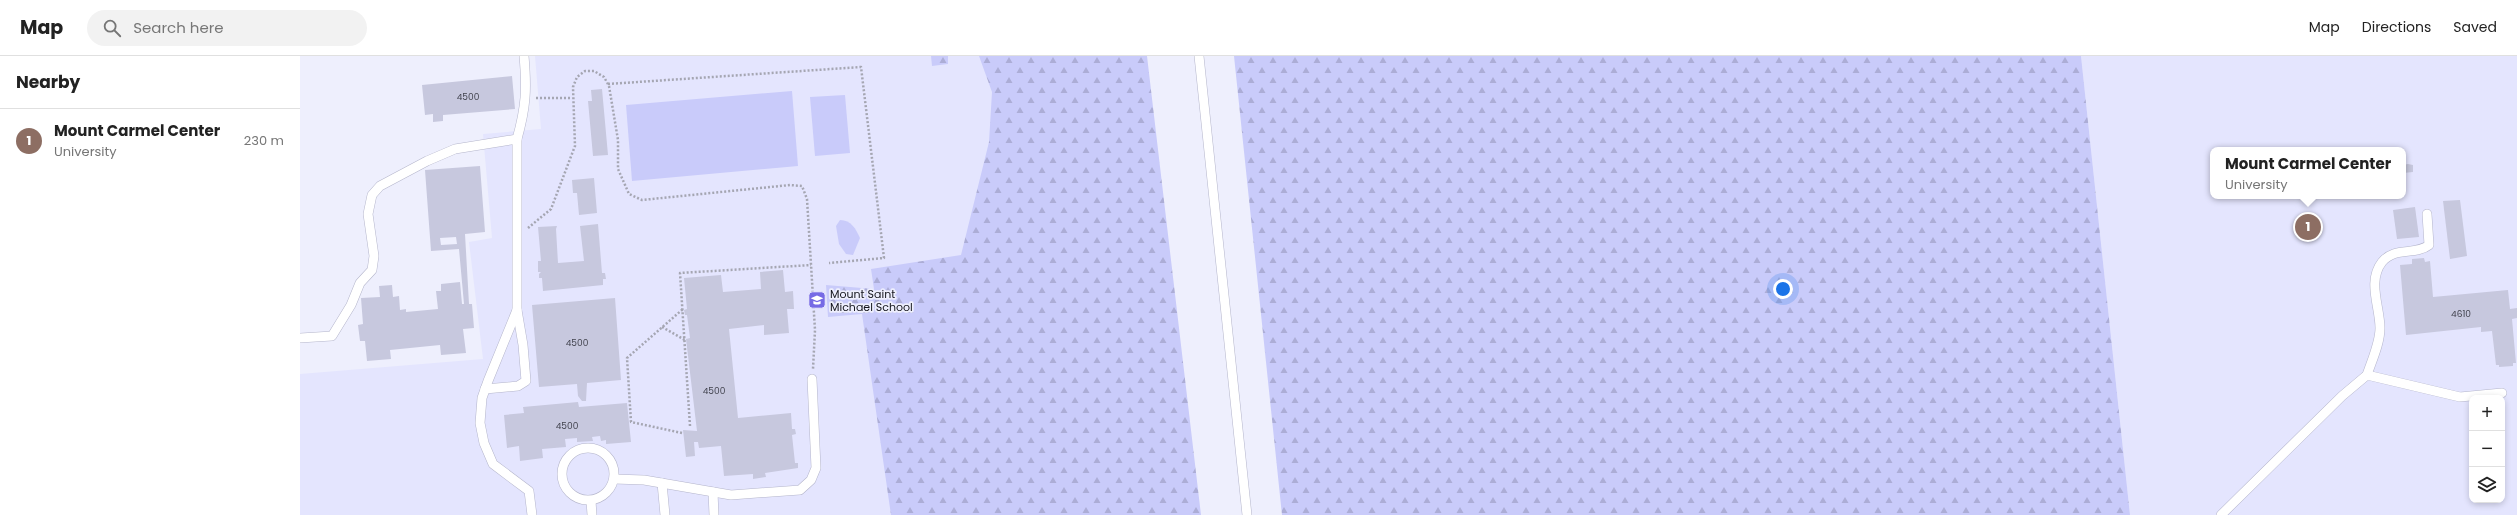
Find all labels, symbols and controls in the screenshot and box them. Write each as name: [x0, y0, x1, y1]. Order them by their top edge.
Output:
search box: [87, 10, 367, 46]
text: Map: [20, 14, 63, 41]
icon: search: [101, 17, 123, 39]
text: Search here: [133, 17, 224, 38]
text: Map: [2309, 17, 2340, 37]
text: Directions: [2362, 17, 2431, 37]
text: Saved: [2453, 17, 2497, 37]
text: Nearby: [16, 70, 80, 94]
house number: 4500: [457, 91, 480, 103]
text: Mount Carmel Center: [54, 120, 220, 141]
text: 1: [27, 131, 31, 150]
text: 230 m: [244, 131, 284, 150]
text: University: [54, 142, 117, 161]
popup: [2210, 147, 2406, 199]
text: Mount Carmel Center: [2225, 153, 2391, 174]
text: University: [2225, 175, 2287, 194]
pin: 1: [2295, 212, 2321, 242]
your location: [1773, 279, 1793, 299]
place label: Mount Saint Michael School: [830, 286, 913, 315]
school or university icon: Mount Saint Michael School: [807, 290, 827, 310]
house number: 4610: [2451, 308, 2471, 320]
house number: 4500: [566, 337, 589, 349]
house number: 4500: [703, 385, 726, 397]
map controls: [2469, 395, 2505, 503]
button: +: [2469, 395, 2505, 431]
house number: 4500: [556, 420, 579, 432]
button: −: [2469, 431, 2505, 467]
button: layers: [2469, 467, 2505, 503]

